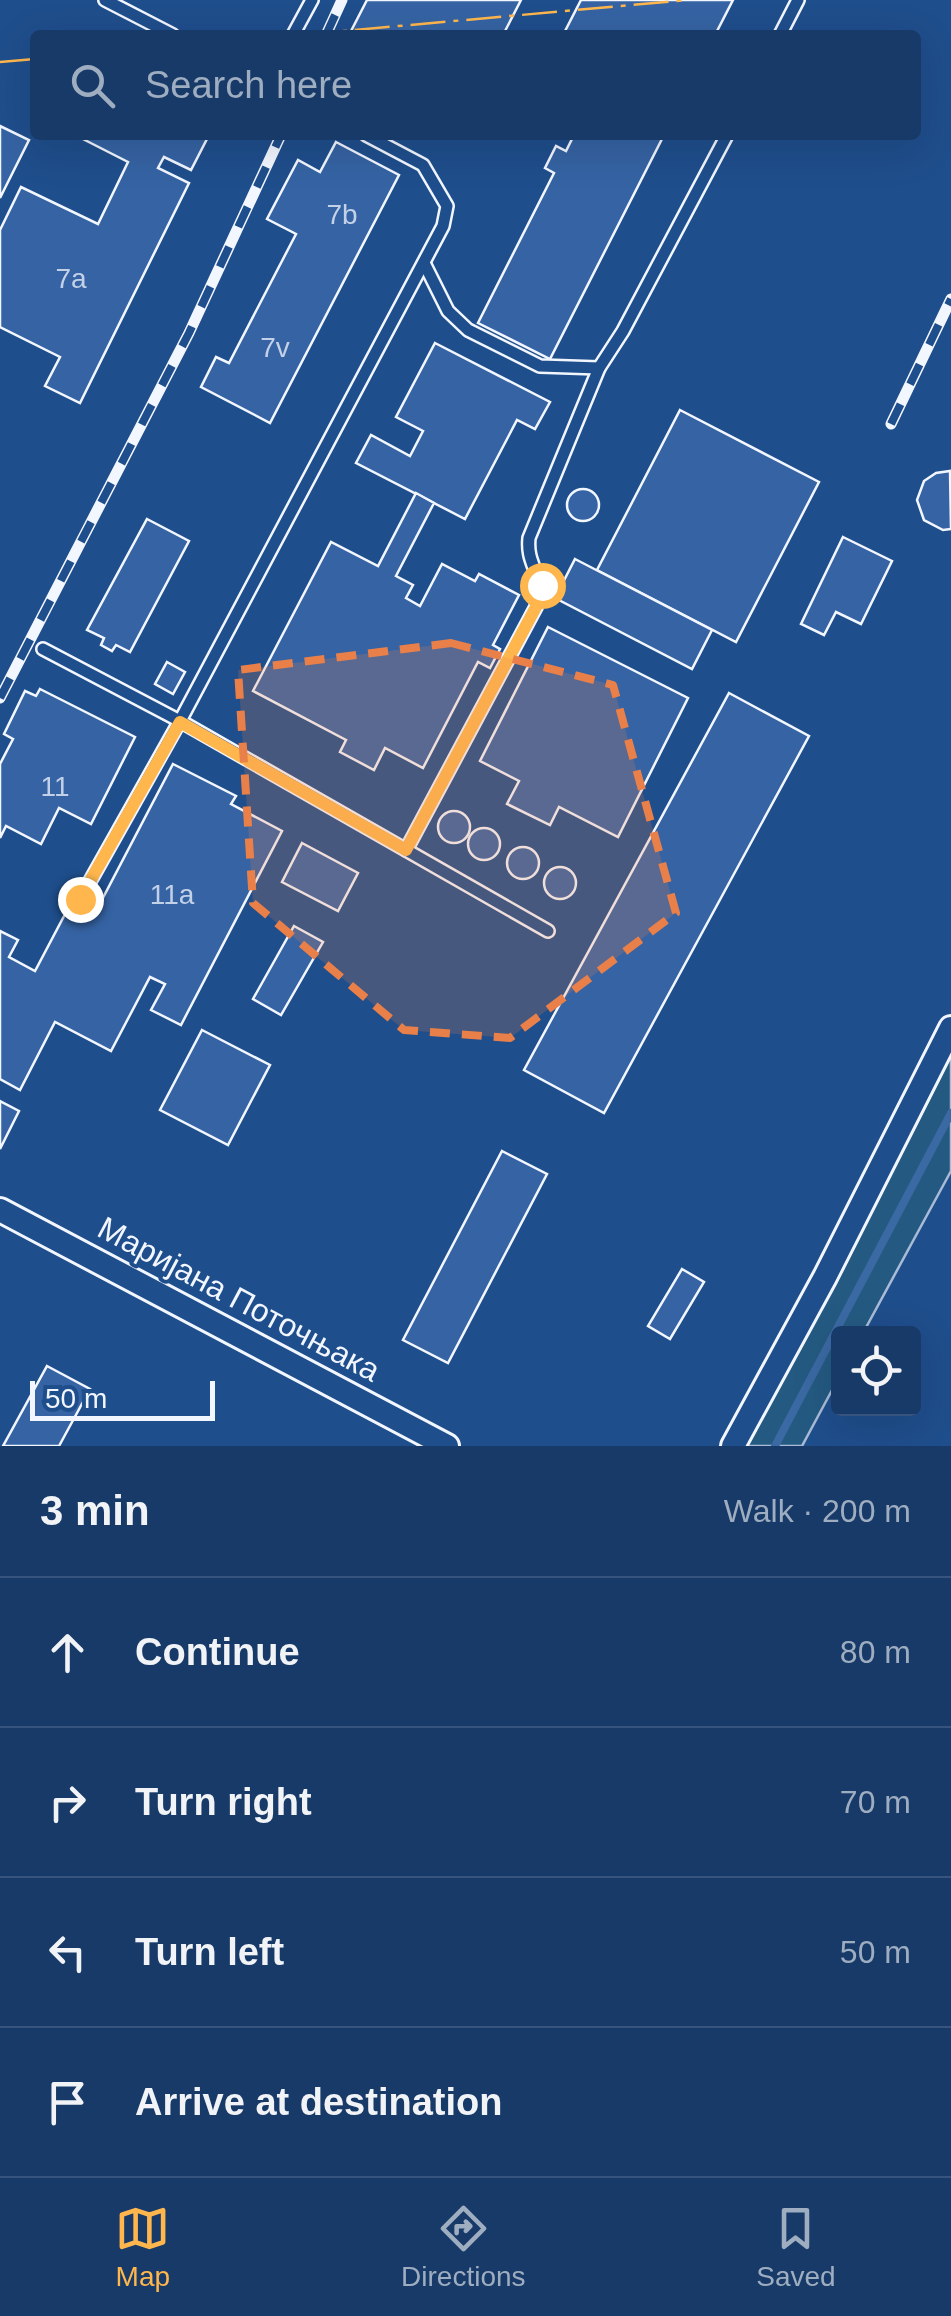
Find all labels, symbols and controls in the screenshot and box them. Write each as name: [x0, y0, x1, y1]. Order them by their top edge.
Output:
search box: [30, 30, 921, 140]
icon: search: [65, 58, 120, 113]
text: Search here: [145, 64, 352, 106]
house number: 7b: [326, 199, 358, 230]
house number: 7a: [55, 263, 87, 294]
house number: 7v: [260, 332, 290, 363]
route start: [520, 563, 566, 609]
house number: 11: [40, 771, 70, 802]
route end: [58, 877, 104, 923]
house number: 11a: [150, 879, 195, 910]
street label: Маријана Поточњака: [92, 1209, 386, 1389]
map controls: [831, 1326, 921, 1416]
button: locate: [831, 1326, 921, 1416]
scale bar: [30, 1376, 215, 1420]
text: 50 m: [45, 1383, 107, 1414]
text: 3 min: [40, 1487, 150, 1534]
text: Walk · 200 m: [724, 1493, 911, 1529]
icon: ahead: [40, 1625, 95, 1680]
text: Continue: [135, 1631, 300, 1673]
text: 80 m: [840, 1634, 911, 1670]
icon: right: [40, 1775, 95, 1830]
text: Turn right: [135, 1781, 312, 1823]
text: 70 m: [840, 1784, 911, 1820]
icon: left: [40, 1925, 95, 1980]
text: Turn left: [135, 1931, 284, 1973]
text: 50 m: [840, 1934, 911, 1970]
icon: arrive: [40, 2075, 95, 2130]
text: Arrive at destination: [135, 2081, 502, 2123]
tab: Map: [115, 2201, 170, 2293]
tab: Directions: [401, 2201, 526, 2293]
tab: Saved: [756, 2201, 836, 2293]

